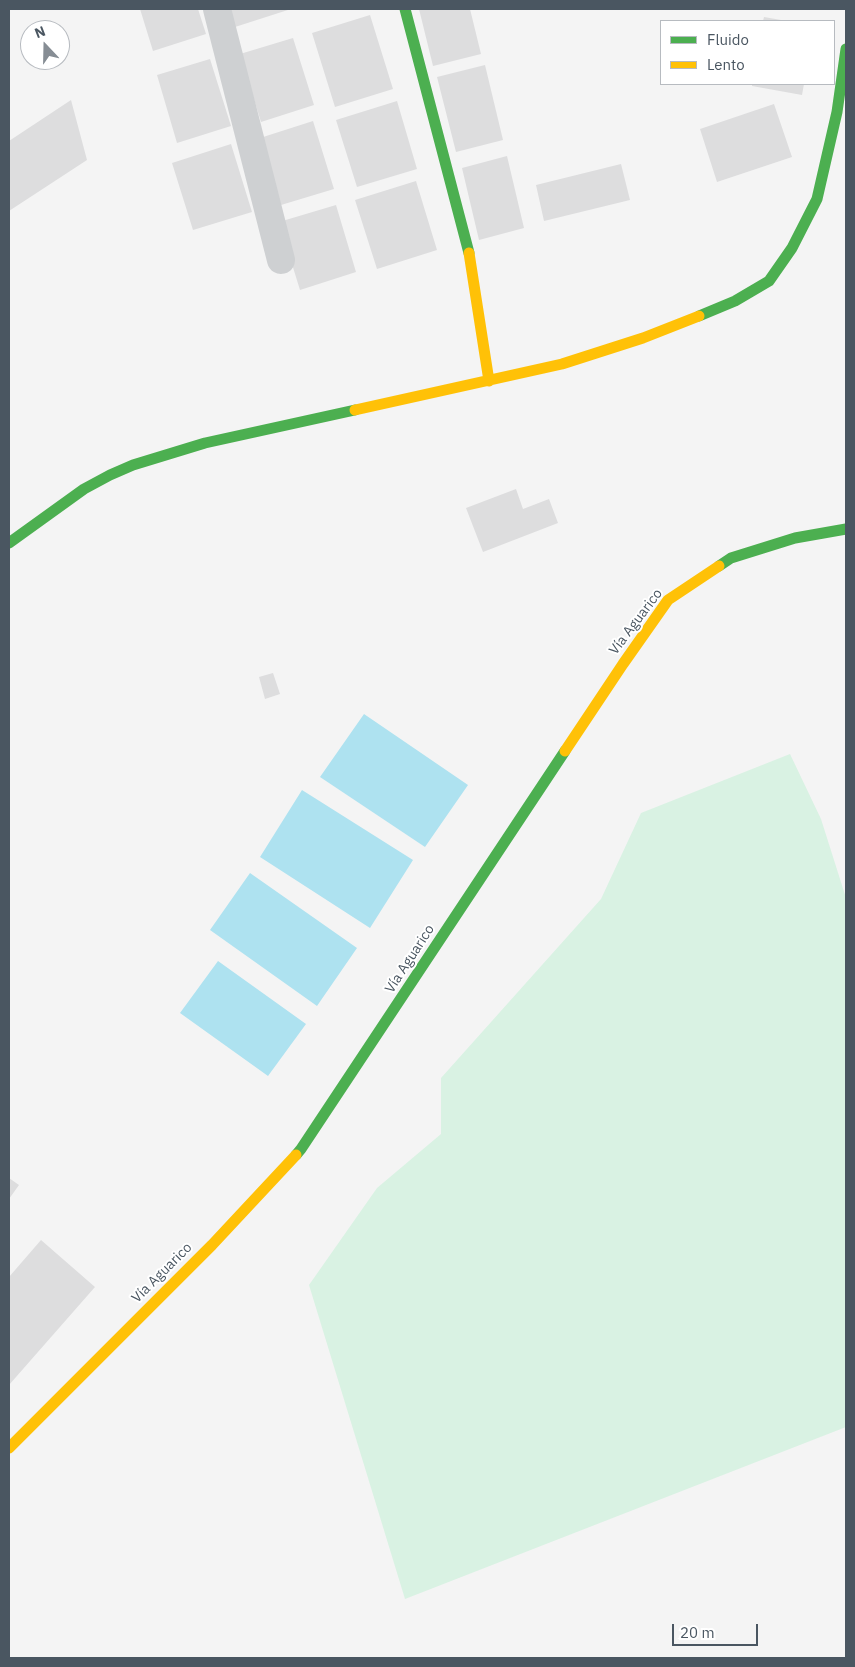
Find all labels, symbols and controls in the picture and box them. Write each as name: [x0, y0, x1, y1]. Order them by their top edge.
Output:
north arrow: [20, 20, 70, 70]
legend: [660, 20, 835, 85]
text: N: [32, 22, 48, 42]
text: Fluido: [707, 30, 749, 49]
text: Lento: [707, 55, 745, 74]
street label: Vía Aguarico: [606, 586, 666, 658]
street label: Vía Aguarico: [382, 922, 438, 996]
street label: Vía Aguarico: [128, 1239, 196, 1307]
scale bar: [675, 1614, 761, 1646]
text: 20 m: [680, 1623, 715, 1642]

